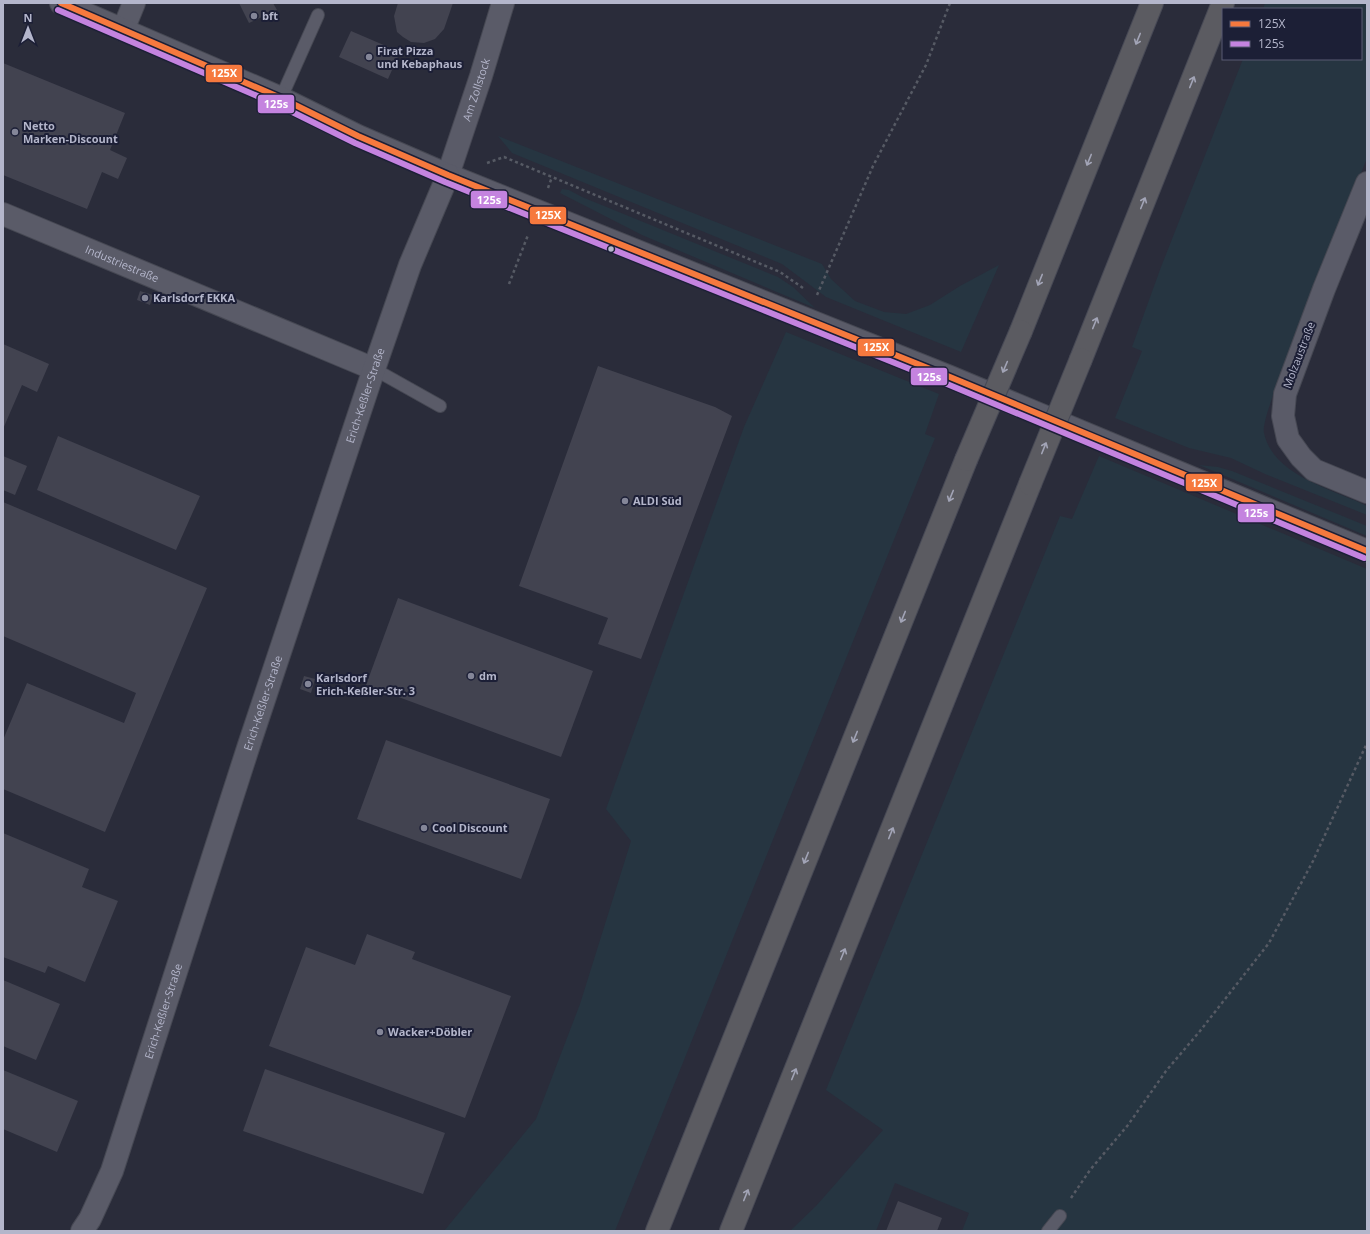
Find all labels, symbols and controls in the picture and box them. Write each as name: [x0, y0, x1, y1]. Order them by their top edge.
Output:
north arrow: [8, 8, 48, 48]
place label: bft: [262, 8, 278, 23]
legend: [1222, 8, 1362, 60]
text: N: [24, 10, 32, 25]
marker: bft: [249, 11, 259, 21]
text: 125X: [1258, 15, 1286, 32]
one-way arrow: [1133, 33, 1141, 45]
text: 125s: [1258, 35, 1285, 52]
place label: Firat Pizza und Kebaphaus: [377, 43, 463, 71]
marker: Firat Pizza und Kebaphaus: [364, 52, 374, 62]
street label: Am Zollstock: [459, 56, 493, 123]
line badge: 125X: [205, 64, 243, 83]
text: 125X: [211, 65, 238, 80]
one-way arrow: [1188, 76, 1196, 88]
line badge: 125s: [257, 94, 295, 114]
text: 125s: [264, 96, 289, 111]
place label: Netto Marken-Discount: [23, 118, 118, 146]
marker: Netto Marken-Discount: [10, 127, 20, 137]
one-way arrow: [1085, 153, 1092, 165]
line badge: 125s: [470, 190, 508, 209]
text: 125s: [477, 192, 502, 207]
one-way arrow: [1140, 197, 1148, 209]
line badge: 125X: [529, 206, 567, 225]
text: 125X: [535, 207, 562, 222]
street label: Industriestraße: [83, 241, 161, 285]
unlabelled marker: [606, 244, 616, 254]
one-way arrow: [1036, 274, 1044, 286]
place label: Karlsdorf EKKA: [153, 290, 235, 305]
marker: Karlsdorf EKKA: [140, 293, 150, 303]
one-way arrow: [1092, 318, 1099, 330]
street label: Molzaustraße: [1279, 319, 1318, 390]
line badge: 125X: [857, 338, 895, 357]
text: 125X: [863, 339, 890, 354]
street label: Erich-Keßler-Straße: [342, 346, 388, 445]
one-way arrow: [1001, 360, 1009, 372]
line badge: 125s: [910, 367, 948, 386]
text: 125s: [917, 369, 942, 384]
one-way arrow: [1041, 442, 1049, 454]
line badge: 125X: [1185, 473, 1223, 492]
text: 125X: [1191, 475, 1218, 490]
one-way arrow: [947, 489, 955, 501]
place label: ALDI Süd: [633, 493, 682, 508]
marker: ALDI Süd: [620, 496, 630, 506]
line badge: 125s: [1237, 503, 1275, 523]
text: 125s: [1244, 505, 1269, 520]
one-way arrow: [899, 610, 906, 622]
street label: Erich-Keßler-Straße: [240, 653, 285, 752]
place label: dm: [479, 668, 497, 683]
place label: Karlsdorf Erich-Keßler-Str. 3: [316, 670, 415, 698]
marker: dm: [466, 671, 476, 681]
marker: Karlsdorf Erich-Keßler-Str. 3: [303, 679, 313, 689]
one-way arrow: [850, 731, 858, 743]
place label: Cool Discount: [432, 820, 508, 835]
marker: Cool Discount: [419, 823, 429, 833]
one-way arrow: [887, 827, 895, 839]
one-way arrow: [802, 852, 810, 864]
one-way arrow: [839, 948, 847, 960]
street label: Erich-Keßler-Straße: [141, 961, 185, 1061]
place label: Wacker+Döbler: [388, 1024, 472, 1039]
marker: Wacker+Döbler: [375, 1027, 385, 1037]
one-way arrow: [791, 1069, 799, 1081]
one-way arrow: [742, 1189, 750, 1201]

